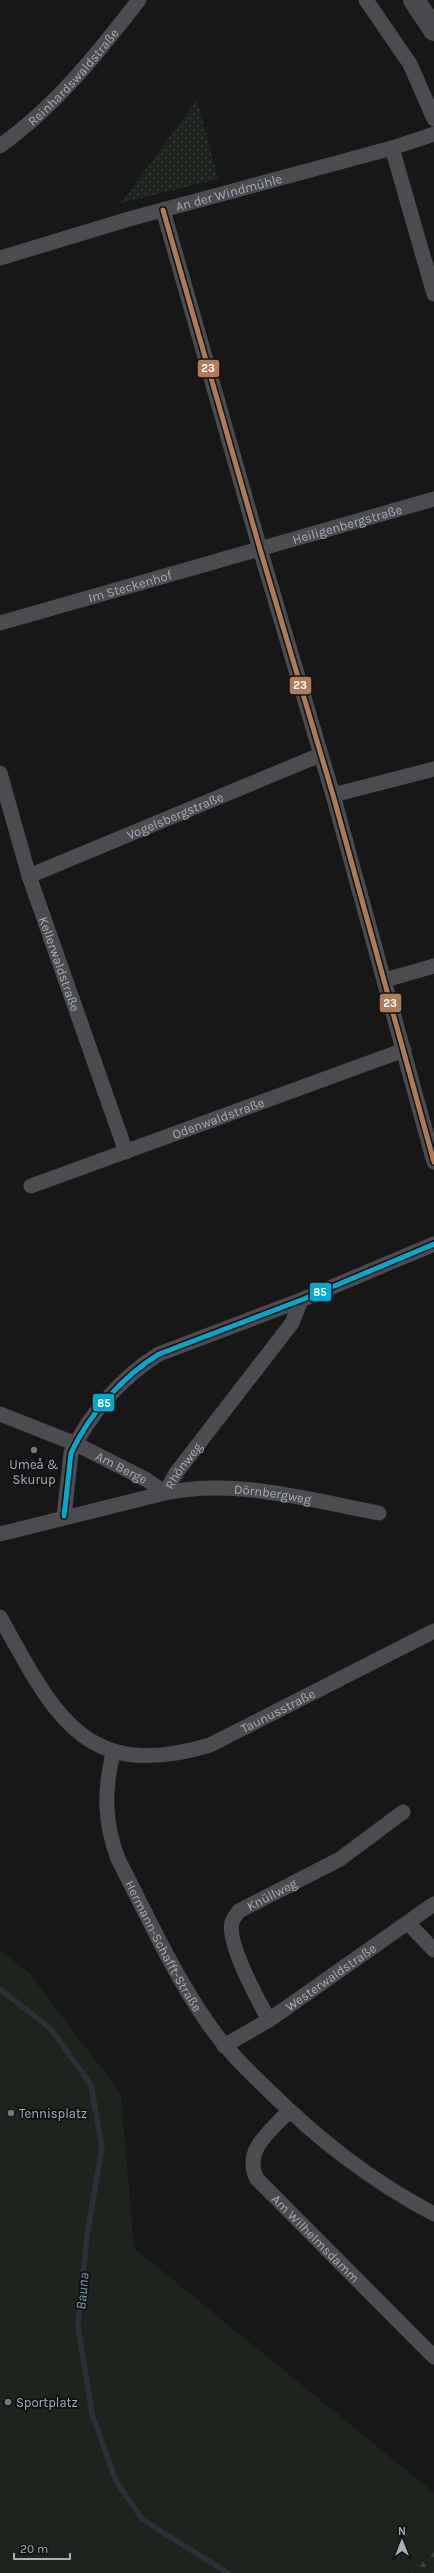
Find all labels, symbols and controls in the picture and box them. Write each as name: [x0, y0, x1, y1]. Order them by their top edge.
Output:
street label: Reinhardswaldstraße: [25, 25, 122, 129]
street label: An der Windmühle: [174, 171, 284, 214]
line badge: 23: [197, 359, 220, 378]
text: 23: [201, 362, 215, 375]
street label: Heiligenbergstraße: [291, 501, 404, 547]
street label: Im Steckenhof: [86, 567, 174, 605]
line badge: 23: [289, 676, 312, 695]
text: 23: [293, 679, 307, 692]
street label: Vogelsbergstraße: [125, 789, 226, 843]
street label: Kellerwaldstraße: [36, 914, 83, 1014]
line badge: 23: [379, 993, 402, 1013]
text: 23: [383, 997, 397, 1010]
street label: Odenwaldstraße: [170, 1095, 267, 1142]
line badge: 85: [309, 1282, 332, 1302]
text: 85: [313, 1286, 327, 1299]
line badge: 85: [92, 1393, 115, 1412]
text: 85: [97, 1397, 111, 1410]
street label: Rhönweg: [162, 1439, 206, 1492]
marker: Umeå & Skurup: [29, 1445, 39, 1455]
street label: Am Berge: [93, 1448, 150, 1487]
place label: Umeå & Skurup: [9, 1457, 59, 1487]
street label: Dörnbergweg: [234, 1481, 313, 1507]
street label: Taunusstraße: [238, 1686, 318, 1736]
street label: Knüllweg: [244, 1875, 300, 1914]
street label: Hermann-Schafft-Straße: [122, 1878, 205, 2015]
street label: Westerwaldstraße: [282, 1940, 379, 2014]
place label: Tennisplatz: [19, 2106, 87, 2121]
marker: Tennisplatz: [6, 2108, 16, 2118]
street label: Am Wilhelmsdamm: [269, 2191, 363, 2286]
water label: Bauna: [72, 2272, 93, 2310]
place label: Sportplatz: [16, 2395, 78, 2410]
marker: Sportplatz: [3, 2397, 13, 2407]
north arrow: [382, 2521, 422, 2561]
text: N: [398, 2525, 406, 2538]
scale bar: [14, 2535, 70, 2561]
text: 20 m: [20, 2542, 48, 2556]

